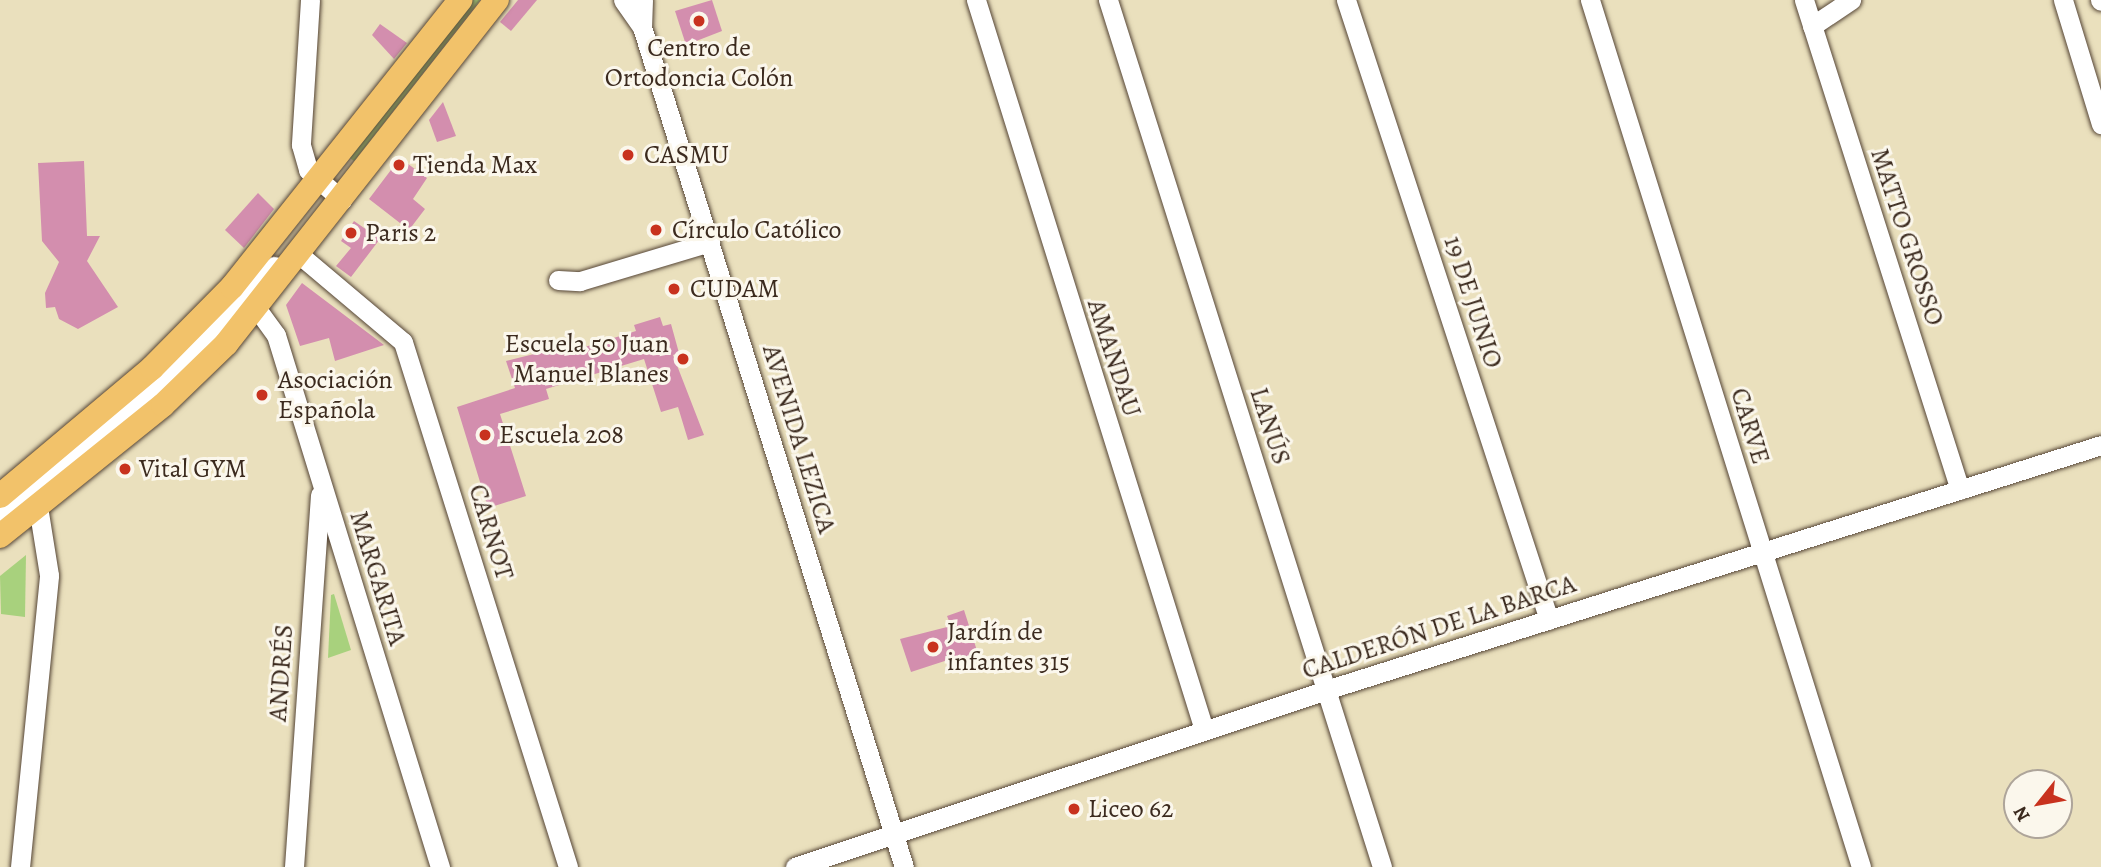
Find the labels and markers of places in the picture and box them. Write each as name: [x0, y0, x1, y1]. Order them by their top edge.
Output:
marker: Centro de Ortodoncia Colón: [691, 13, 707, 29]
place label: Centro de Ortodoncia Colón: [605, 32, 793, 94]
place label: CASMU: [644, 139, 729, 171]
marker: CASMU: [618, 145, 638, 165]
place label: Tienda Max: [413, 149, 537, 181]
marker: Tienda Max: [391, 157, 407, 173]
place label: Círculo Católico: [672, 214, 841, 246]
place label: Paris 2: [365, 217, 436, 249]
marker: Círculo Católico: [646, 220, 666, 240]
marker: Paris 2: [343, 225, 359, 241]
place label: CUDAM: [690, 273, 779, 305]
marker: CUDAM: [664, 279, 684, 299]
place label: Escuela 50 Juan Manuel Blanes: [504, 328, 669, 390]
marker: Escuela 50 Juan Manuel Blanes: [675, 351, 691, 367]
place label: Asociación Española: [278, 364, 393, 426]
marker: Asociación Española: [252, 385, 272, 405]
place label: Escuela 208: [499, 419, 624, 451]
marker: Escuela 208: [477, 427, 493, 443]
place label: Vital GYM: [139, 453, 246, 485]
marker: Vital GYM: [117, 461, 133, 477]
place label: Jardín de infantes 315: [947, 616, 1070, 678]
marker: Jardín de infantes 315: [925, 639, 941, 655]
place label: Liceo 62: [1088, 793, 1173, 825]
marker: Liceo 62: [1066, 801, 1082, 817]

